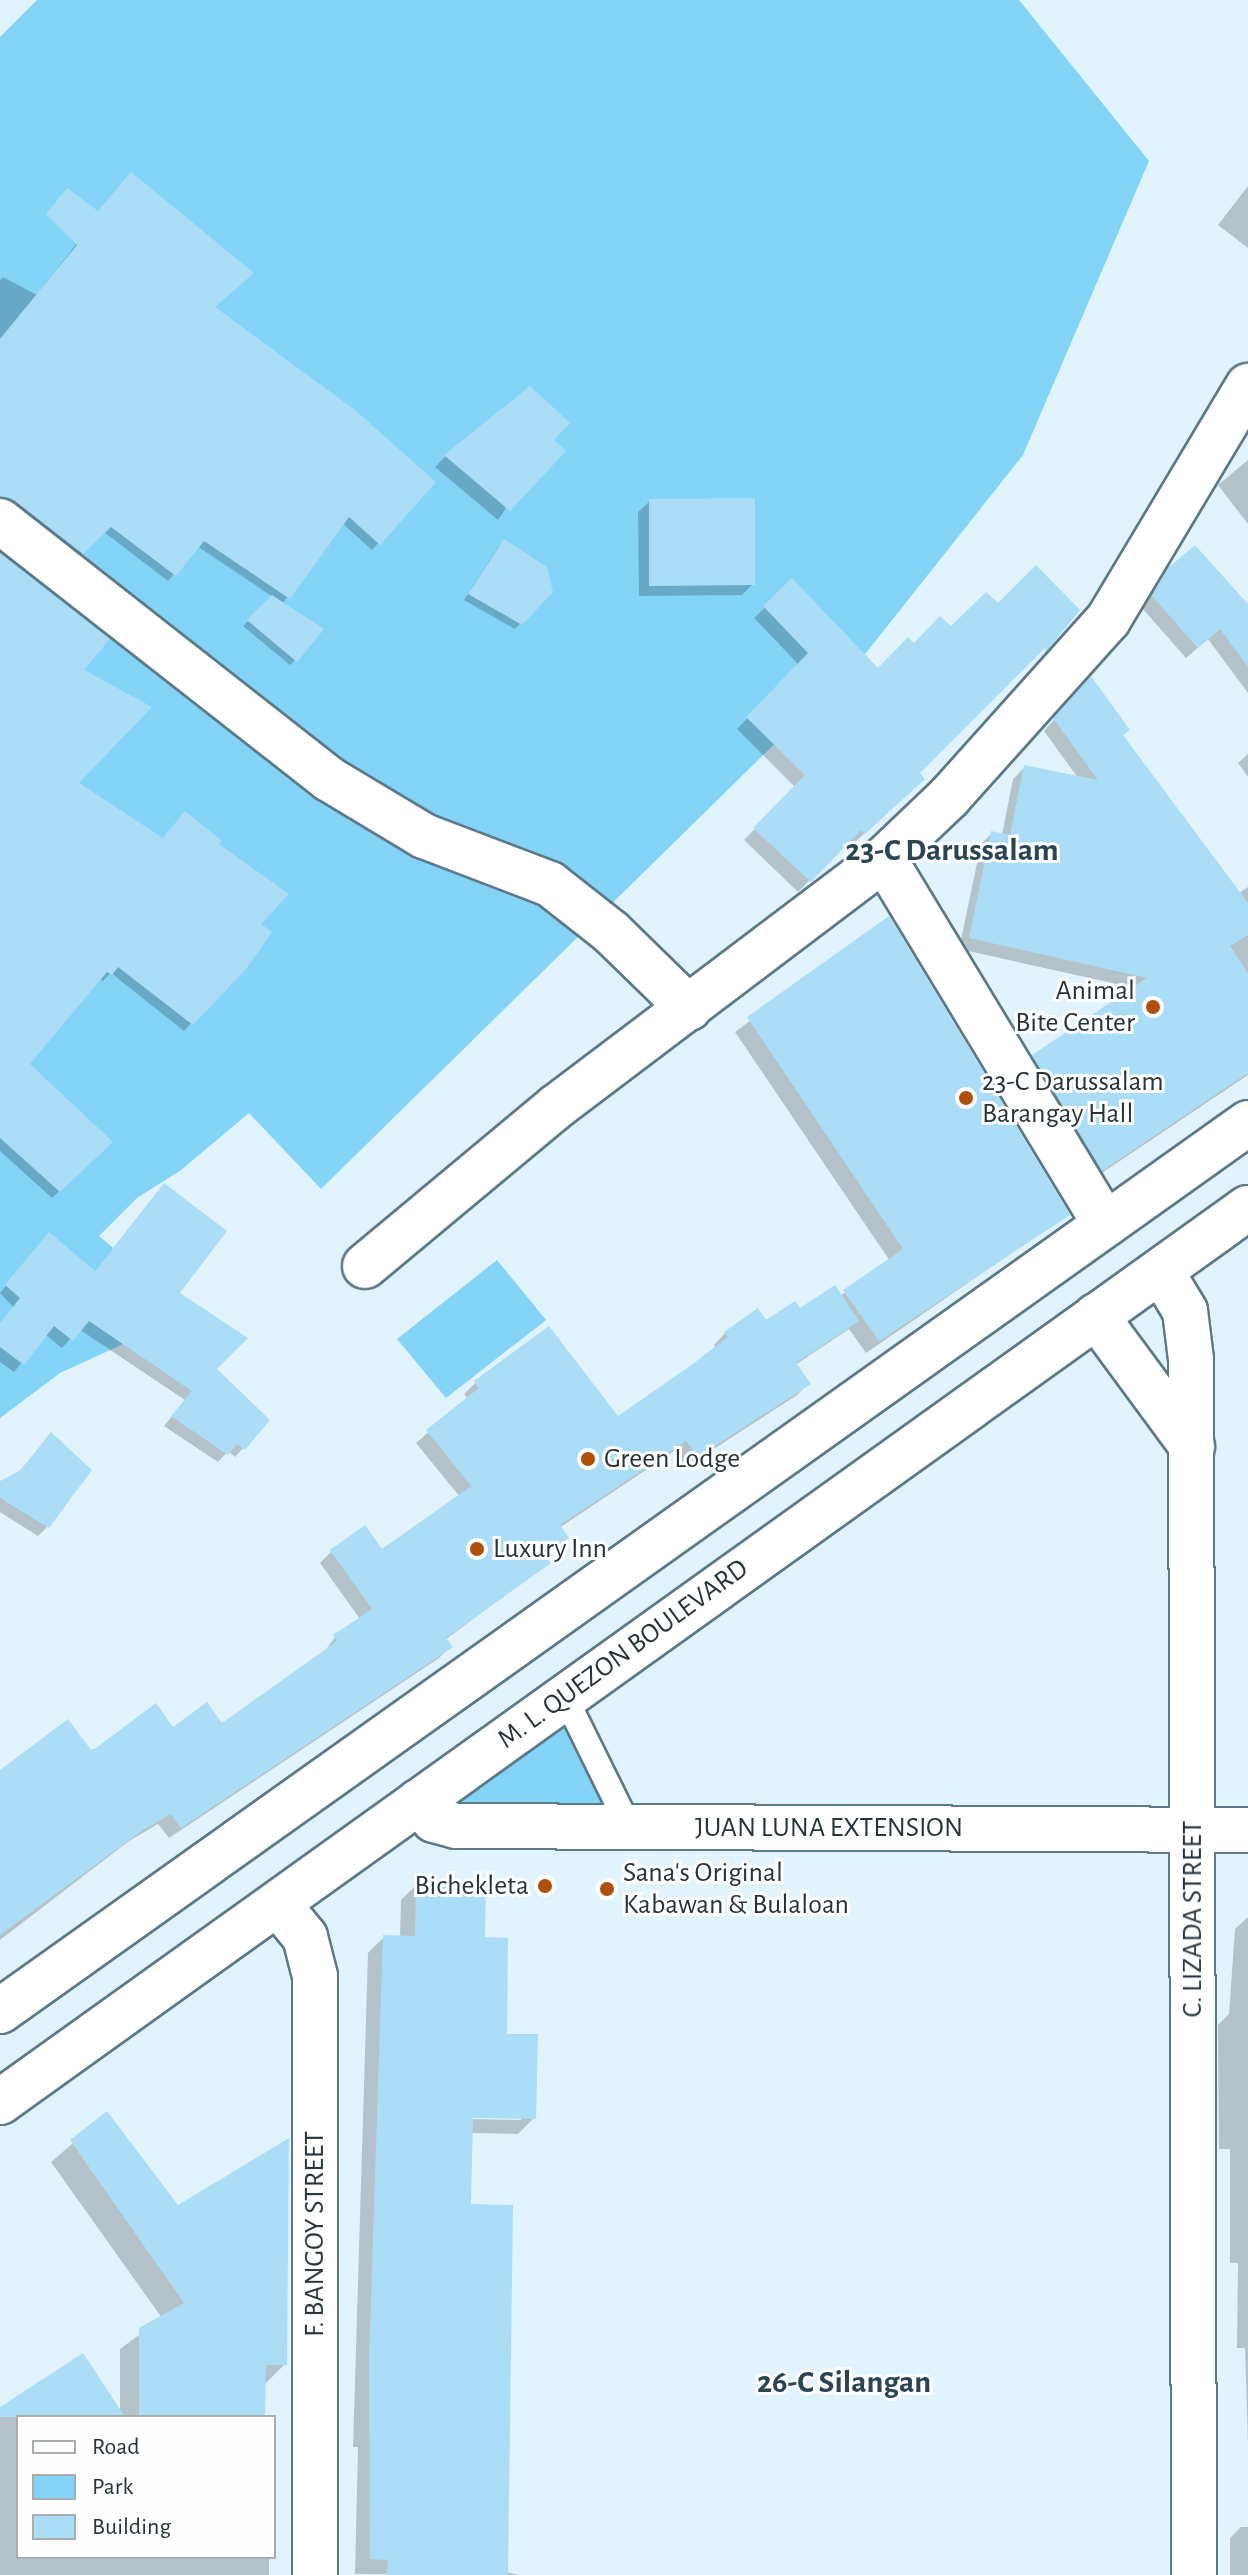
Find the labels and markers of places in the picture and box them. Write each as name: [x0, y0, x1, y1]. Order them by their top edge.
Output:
place label: Animal Bite Center: [1015, 974, 1135, 1040]
marker: Animal Bite Center: [1142, 996, 1164, 1018]
place label: 23-C Darussalam Barangay Hall: [982, 1065, 1164, 1131]
marker: 23-C Darussalam Barangay Hall: [957, 1089, 975, 1107]
place label: Green Lodge: [604, 1442, 740, 1476]
marker: Green Lodge: [579, 1450, 597, 1468]
place label: Luxury Inn: [493, 1532, 607, 1566]
marker: Luxury Inn: [468, 1540, 486, 1558]
place label: Sana's Original Kabawan & Bulaloan: [623, 1856, 849, 1922]
place label: Bichekleta: [414, 1869, 529, 1903]
marker: Bichekleta: [536, 1877, 554, 1895]
marker: Sana's Original Kabawan & Bulaloan: [598, 1880, 616, 1898]

